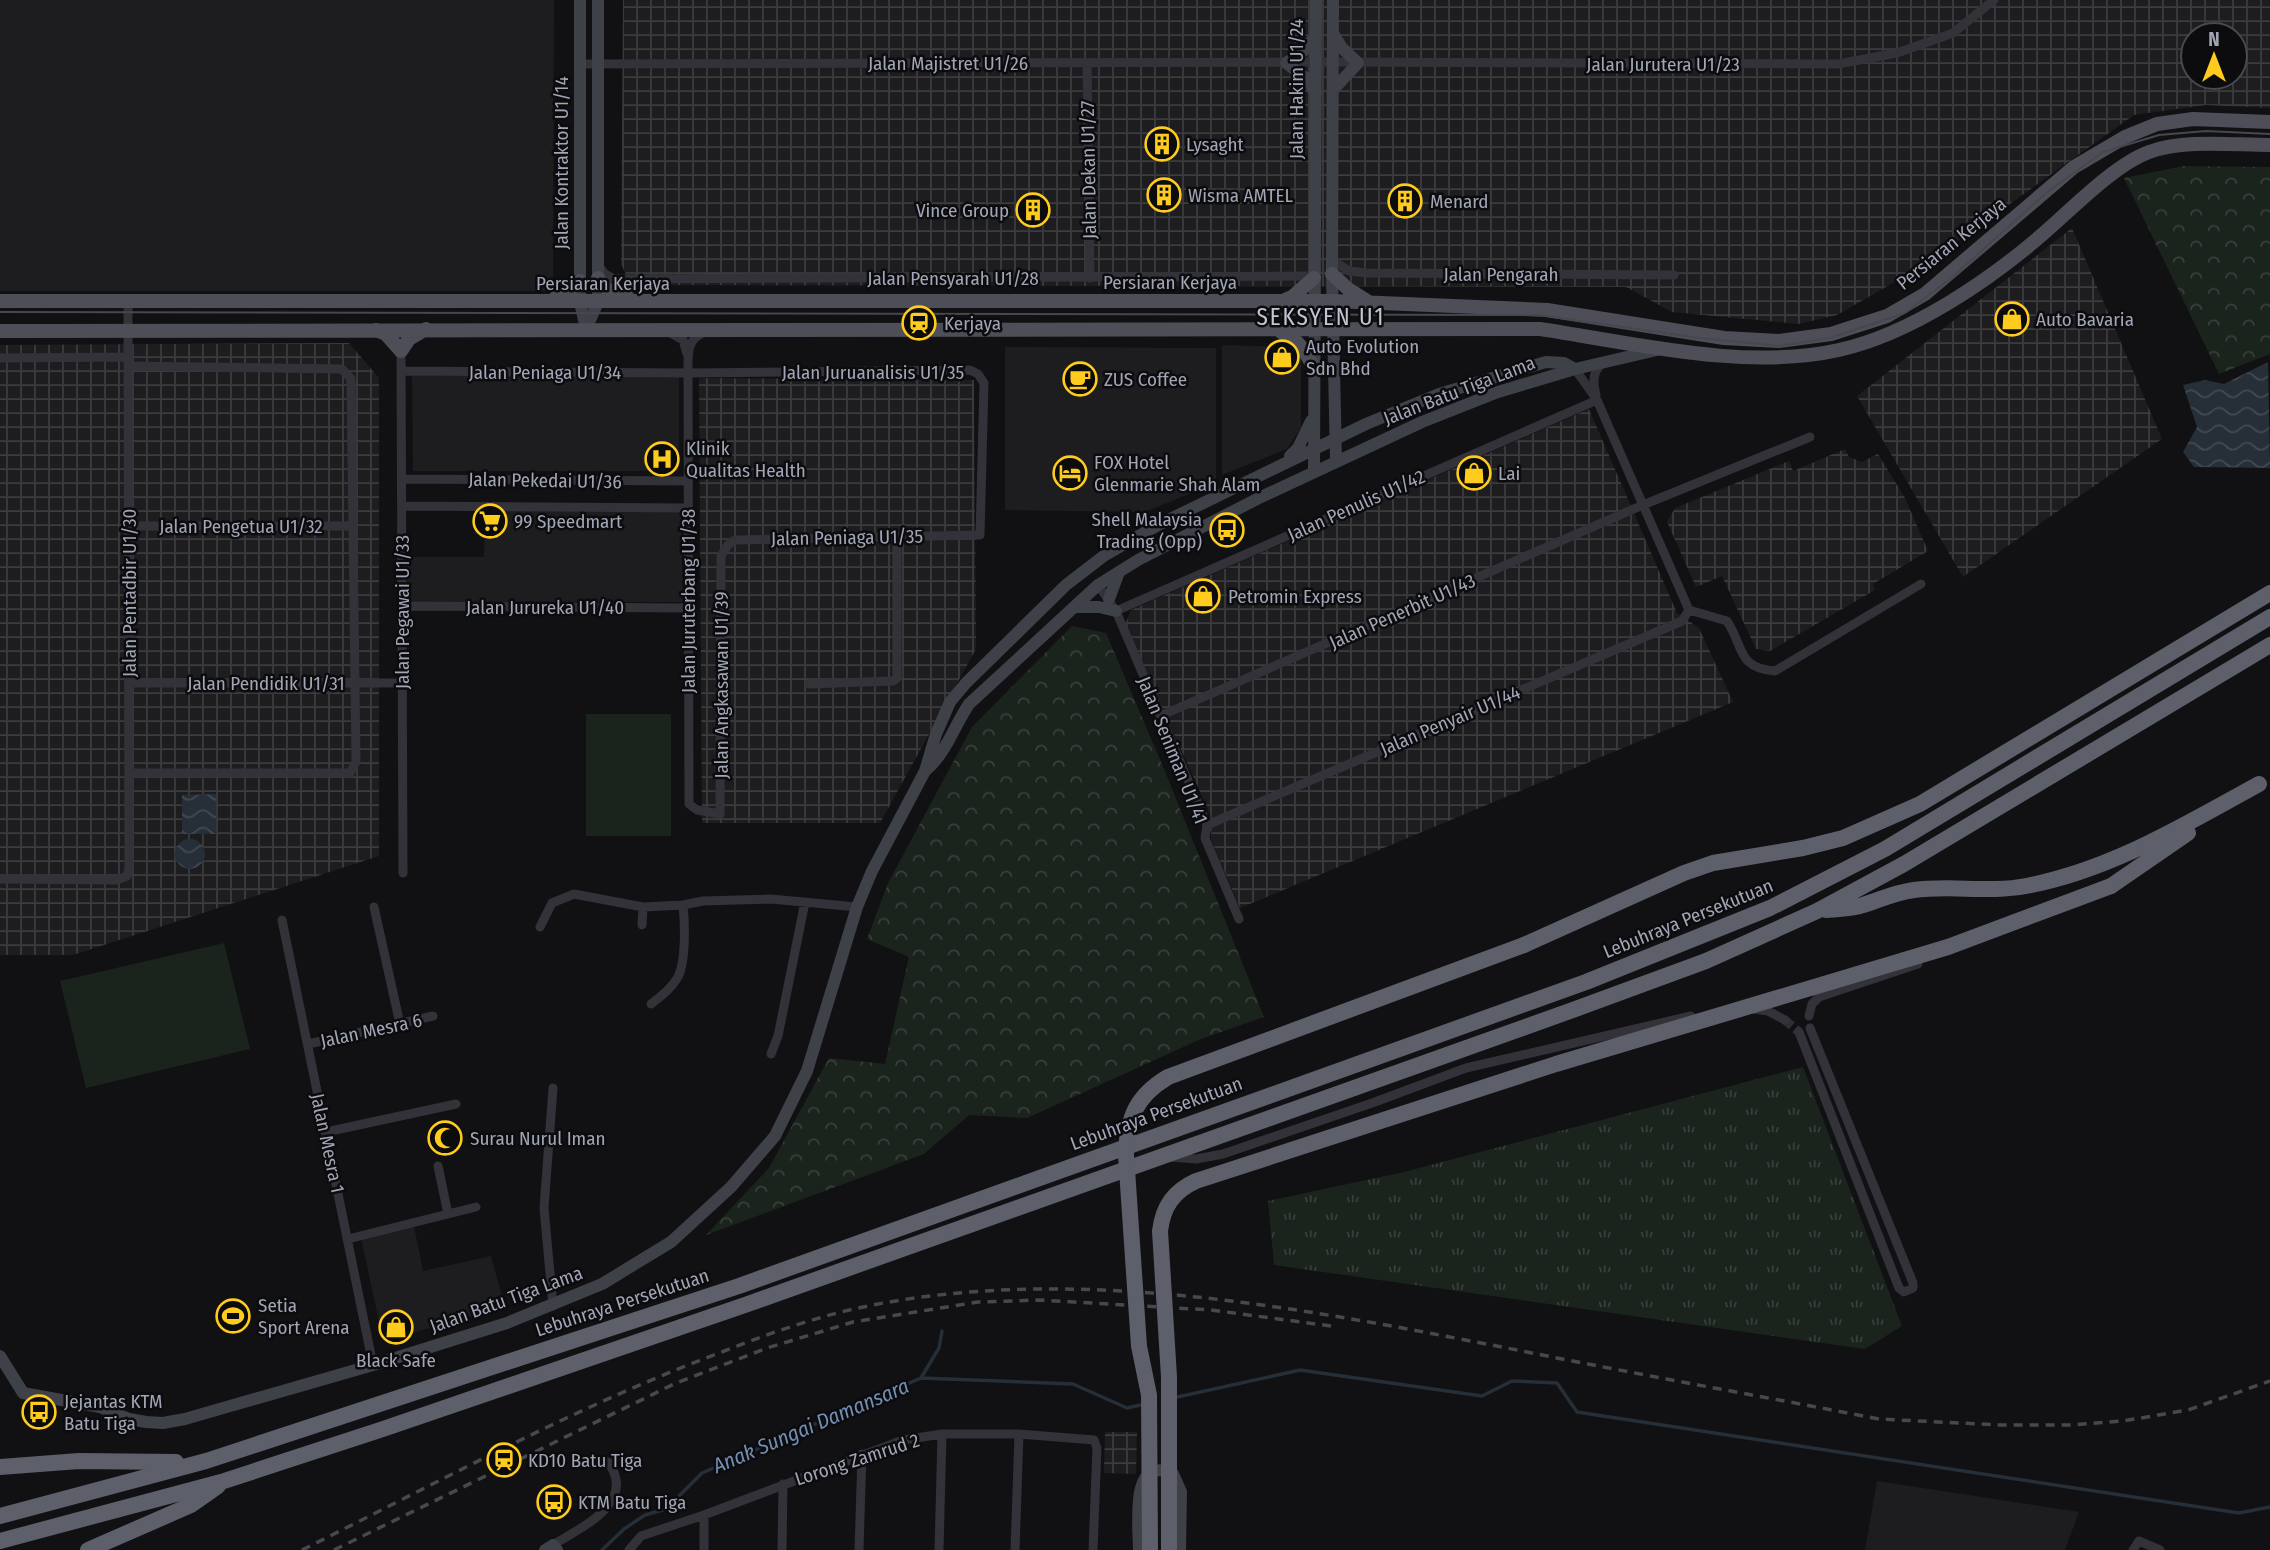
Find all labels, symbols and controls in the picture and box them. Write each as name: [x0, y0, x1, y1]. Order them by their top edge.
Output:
street label: Jalan Hakim U1/24: [1285, 19, 1308, 159]
north arrow: [2179, 21, 2249, 91]
text: N: [2208, 28, 2220, 51]
street label: Jalan Majistret U1/26: [868, 52, 1028, 75]
street label: Jalan Jurutera U1/23: [1586, 53, 1740, 76]
street label: Jalan Kontraktor U1/14: [550, 76, 573, 250]
street label: Jalan Dekan U1/27: [1076, 100, 1101, 239]
building icon: Lysaght: [1143, 125, 1181, 163]
place label: Lysaght: [1186, 133, 1245, 156]
building icon: Wisma AMTEL: [1145, 176, 1183, 214]
building icon: Menard: [1386, 182, 1424, 220]
place label: Wisma AMTEL: [1188, 184, 1293, 207]
place label: Menard: [1430, 190, 1489, 213]
building icon: Vince Group: [1014, 191, 1052, 229]
street label: Persiaran Kerjaya: [1892, 192, 2011, 295]
place label: Vince Group: [916, 199, 1009, 222]
street label: Jalan Pengarah: [1443, 263, 1559, 286]
street label: Jalan Pensyarah U1/28: [867, 267, 1039, 290]
street label: Persiaran Kerjaya: [1103, 271, 1237, 294]
street label: Persiaran Kerjaya: [536, 272, 670, 295]
shop icon: Auto Bavaria: [1993, 300, 2031, 338]
district label: SEKSYEN U1: [1256, 303, 1386, 331]
station icon: Kerjaya: [900, 304, 938, 342]
place label: Auto Bavaria: [2036, 308, 2134, 331]
place label: Kerjaya: [944, 312, 1001, 335]
place label: Auto Evolution Sdn Bhd: [1306, 335, 1419, 380]
shop icon: Auto Evolution Sdn Bhd: [1263, 338, 1301, 376]
street label: Jalan Batu Tiga Lama: [1380, 351, 1538, 430]
cafe icon: ZUS Coffee: [1061, 360, 1099, 398]
street label: Jalan Peniaga U1/34: [469, 361, 621, 384]
street label: Jalan Juruanalisis U1/35: [782, 361, 964, 384]
place label: ZUS Coffee: [1104, 368, 1187, 391]
place label: Klinik Qualitas Health: [686, 437, 806, 482]
hospital icon: Klinik Qualitas Health: [643, 440, 681, 478]
place label: FOX Hotel Glenmarie Shah Alam: [1094, 451, 1260, 496]
hotel icon: FOX Hotel Glenmarie Shah Alam: [1051, 454, 1089, 492]
shop icon: Lai: [1455, 454, 1493, 492]
place label: Lai: [1498, 462, 1520, 485]
street label: Jalan Penulis U1/42: [1284, 465, 1428, 546]
street label: Jalan Pekedai U1/36: [468, 468, 622, 493]
supermarket icon: 99 Speedmart: [471, 502, 509, 540]
place label: Shell Malaysia Trading (Opp): [1092, 508, 1202, 553]
street label: Jalan Pentadbir U1/30: [118, 509, 141, 677]
street label: Jalan Juruterbang U1/38: [677, 509, 700, 693]
place label: 99 Speedmart: [514, 510, 623, 533]
bus stop icon: Shell Malaysia Trading (Opp): [1208, 511, 1246, 549]
street label: Jalan Pengetua U1/32: [159, 515, 323, 538]
street label: Jalan Peniaga U1/35: [771, 525, 923, 550]
street label: Jalan Pegawai U1/33: [391, 535, 414, 689]
street label: Jalan Penerbit U1/43: [1326, 569, 1479, 654]
shop icon: Petromin Express: [1184, 577, 1222, 615]
place label: Petromin Express: [1228, 585, 1362, 608]
street label: Jalan Angkasawan U1/39: [710, 591, 733, 779]
street label: Jalan Jurureka U1/40: [466, 596, 624, 619]
street label: Jalan Pendidik U1/31: [187, 672, 345, 695]
street label: Jalan Seniman U1/41: [1132, 673, 1213, 827]
street label: Jalan Penyair U1/44: [1377, 681, 1524, 760]
street label: Lebuhraya Persekutuan: [1600, 874, 1777, 963]
street label: Jalan Mesra 6: [318, 1009, 424, 1052]
street label: Lebuhraya Persekutuan: [1067, 1072, 1245, 1155]
street label: Jalan Mesra 1: [306, 1091, 349, 1195]
mosque icon: Surau Nurul Iman: [426, 1119, 464, 1157]
place label: Surau Nurul Iman: [470, 1127, 606, 1150]
street label: Jalan Batu Tiga Lama: [427, 1261, 586, 1338]
street label: Lebuhraya Persekutuan: [532, 1264, 712, 1341]
place label: Setia Sport Arena: [258, 1294, 350, 1339]
sports icon: Setia Sport Arena: [214, 1297, 252, 1335]
shop icon: Black Safe: [377, 1308, 415, 1346]
place label: Black Safe: [356, 1349, 436, 1372]
water label: Anak Sungai Damansara: [708, 1373, 913, 1480]
place label: Jejantas KTM Batu Tiga: [64, 1390, 163, 1435]
bus stop icon: Jejantas KTM Batu Tiga: [20, 1393, 58, 1431]
street label: Lorong Zamrud 2: [792, 1428, 922, 1490]
station icon: KD10 Batu Tiga: [485, 1441, 523, 1479]
place label: KD10 Batu Tiga: [528, 1449, 642, 1472]
bus stop icon: KTM Batu Tiga: [535, 1483, 573, 1521]
place label: KTM Batu Tiga: [578, 1491, 686, 1514]

